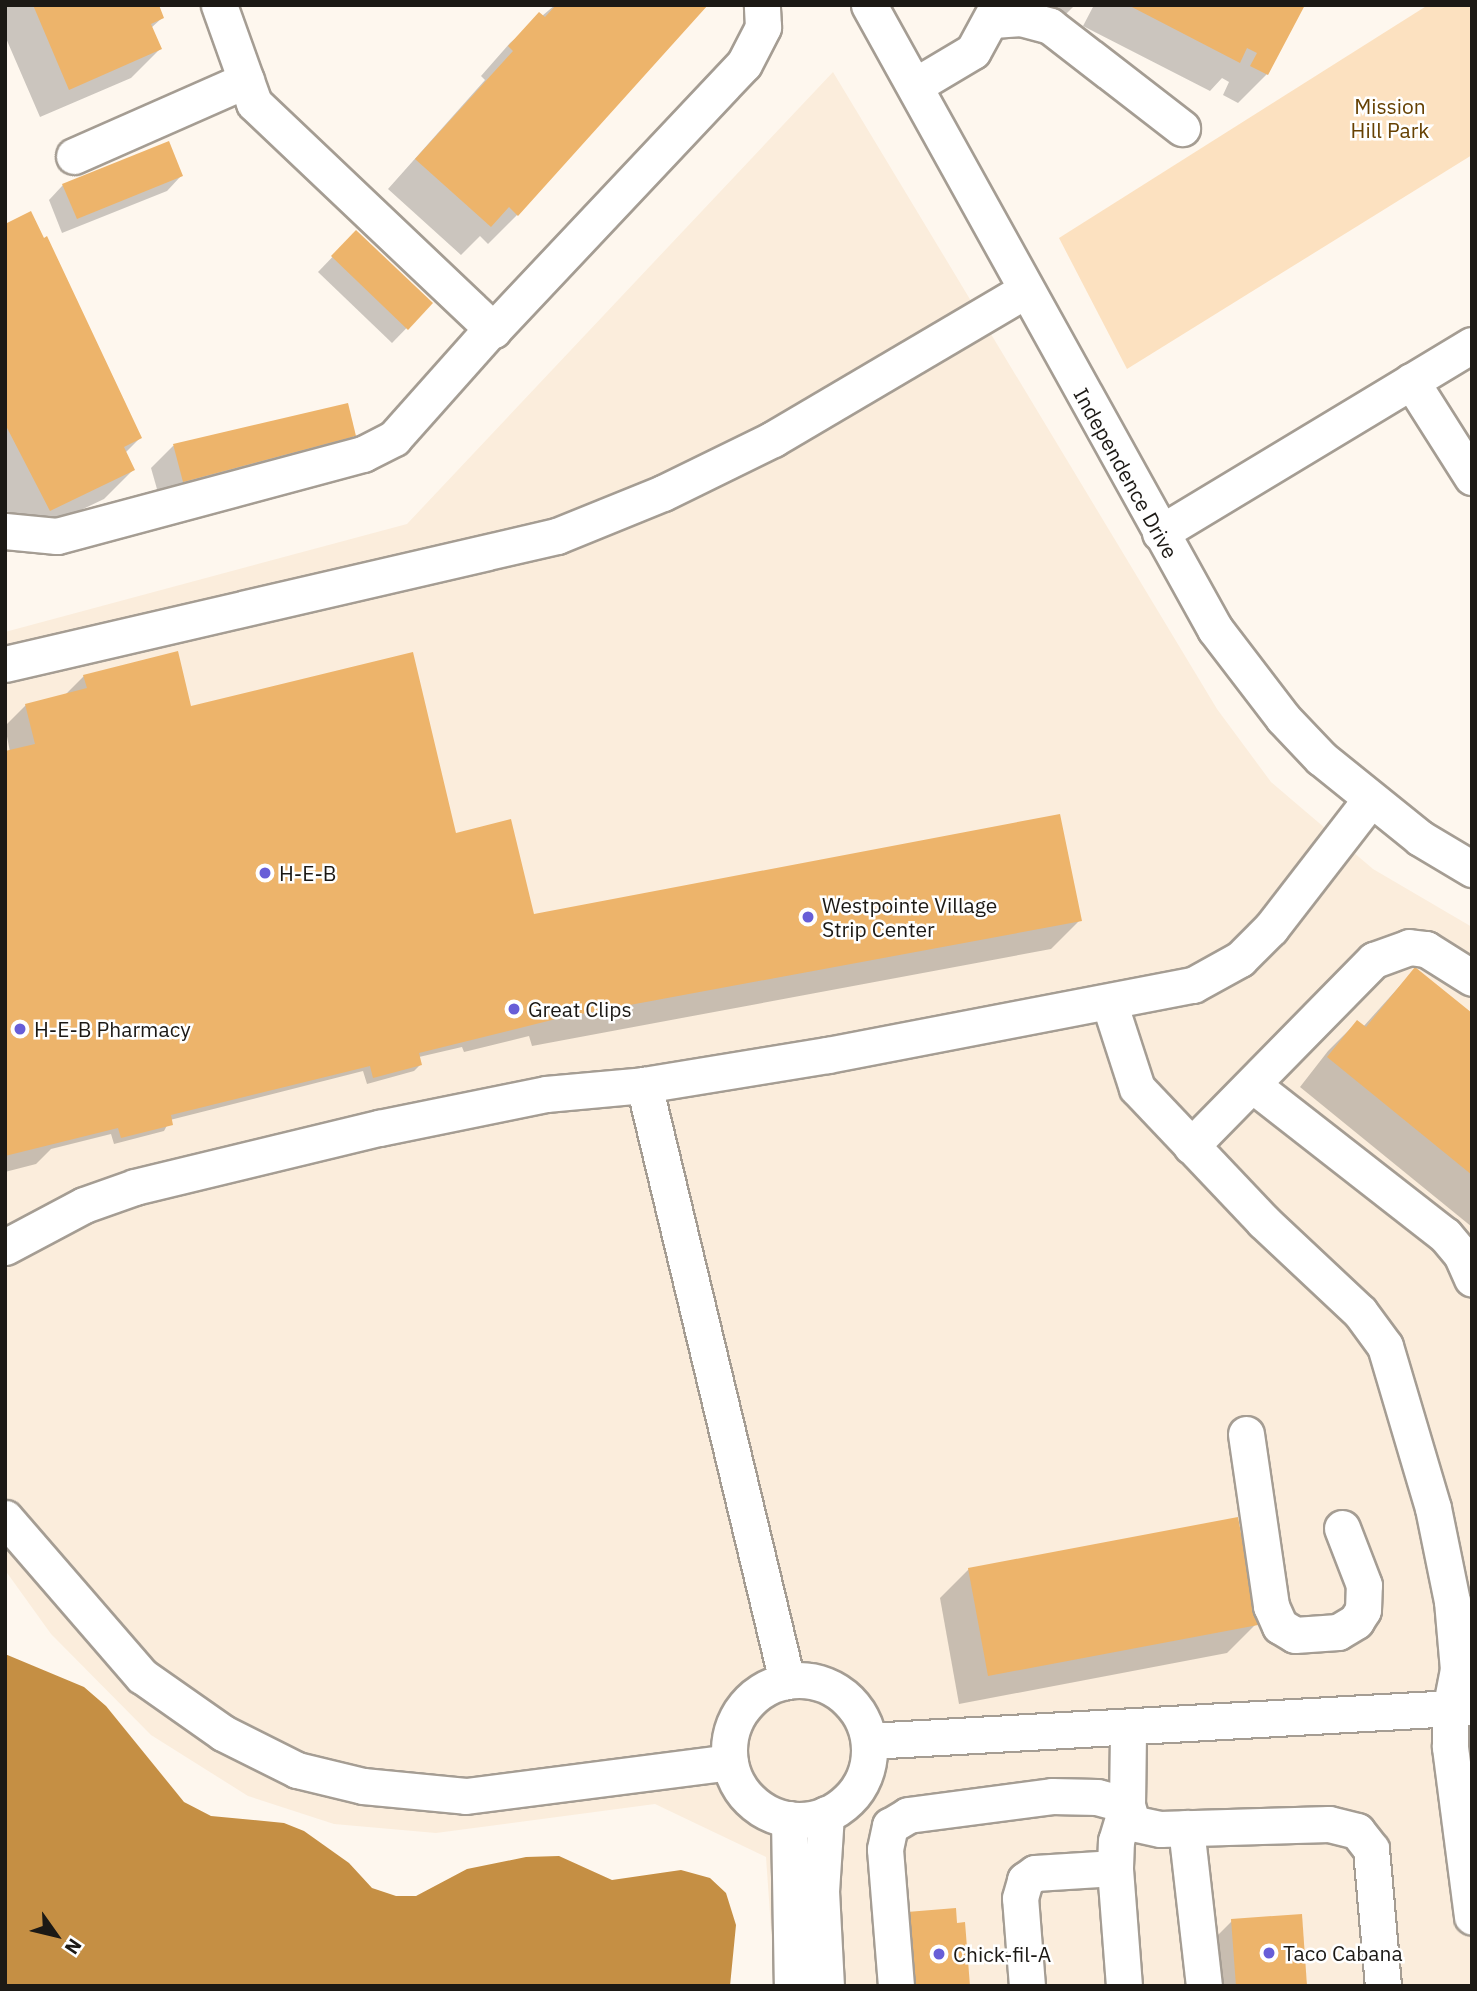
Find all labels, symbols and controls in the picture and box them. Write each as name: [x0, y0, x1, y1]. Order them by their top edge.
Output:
park label: Mission Hill Park: [1351, 93, 1429, 143]
street label: Independence Drive: [1069, 383, 1183, 563]
place label: H-E-B: [279, 860, 337, 886]
marker: H-E-B: [257, 865, 273, 881]
place label: Westpointe Village Strip Center: [822, 892, 997, 942]
marker: Westpointe Village Strip Center: [800, 909, 816, 925]
place label: Great Clips: [528, 996, 632, 1022]
marker: Great Clips: [506, 1001, 522, 1017]
place label: H-E-B Pharmacy: [34, 1016, 191, 1042]
marker: H-E-B Pharmacy: [12, 1021, 28, 1037]
north arrow: [21, 1900, 91, 1970]
text: N: [60, 1934, 87, 1959]
place label: Taco Cabana: [1283, 1940, 1403, 1966]
place label: Chick-fil-A: [953, 1941, 1051, 1967]
marker: Taco Cabana: [1261, 1945, 1277, 1961]
marker: Chick-fil-A: [931, 1946, 947, 1962]

